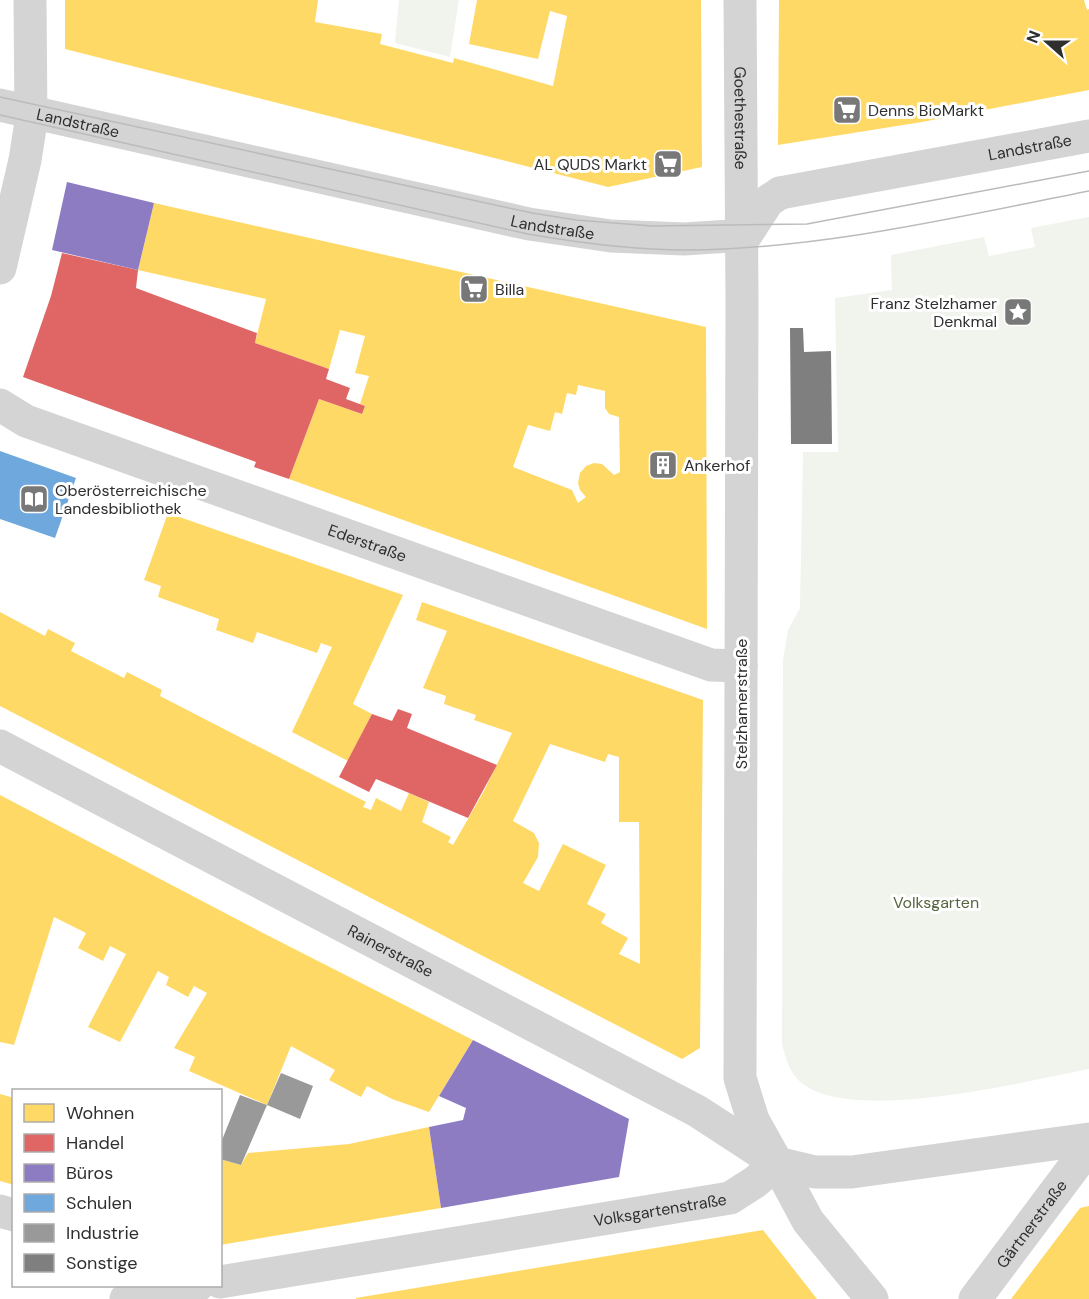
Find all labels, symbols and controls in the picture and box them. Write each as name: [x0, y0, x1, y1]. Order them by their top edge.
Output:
north arrow: [1017, 12, 1077, 72]
text: N: [1022, 28, 1045, 46]
street label: Goethestraße: [729, 66, 751, 170]
supermarket icon: Denns BioMarkt: [831, 94, 863, 126]
place label: Denns BioMarkt: [868, 100, 984, 121]
street label: Landstraße: [34, 104, 121, 143]
street label: Landstraße: [986, 129, 1073, 165]
supermarket icon: AL QUDS Markt: [652, 148, 684, 180]
place label: AL QUDS Markt: [534, 154, 647, 175]
street label: Landstraße: [509, 210, 596, 244]
supermarket icon: Billa: [458, 273, 490, 305]
place label: Billa: [495, 279, 524, 300]
place label: Franz Stelzhamer Denkmal: [871, 293, 997, 332]
place icon: Franz Stelzhamer Denkmal: [1002, 296, 1034, 328]
building icon: Ankerhof: [647, 449, 679, 481]
place label: Ankerhof: [684, 455, 750, 476]
place label: Oberösterreichische Landesbibliothek: [55, 480, 207, 519]
library icon: Oberösterreichische Landesbibliothek: [18, 483, 50, 515]
street label: Ederstraße: [325, 519, 410, 567]
street label: Stelzhamerstraße: [731, 639, 752, 769]
park label: Volksgarten: [893, 892, 979, 913]
street label: Rainerstraße: [344, 920, 437, 982]
legend: [12, 1089, 222, 1287]
text: Wohnen: [66, 1101, 134, 1125]
text: Handel: [66, 1131, 124, 1155]
text: Büros: [66, 1161, 113, 1185]
street label: Gärtnerstraße: [992, 1176, 1072, 1273]
street label: Volksgartenstraße: [592, 1189, 728, 1231]
text: Schulen: [66, 1191, 132, 1215]
text: Industrie: [66, 1221, 139, 1245]
text: Sonstige: [66, 1251, 137, 1275]

